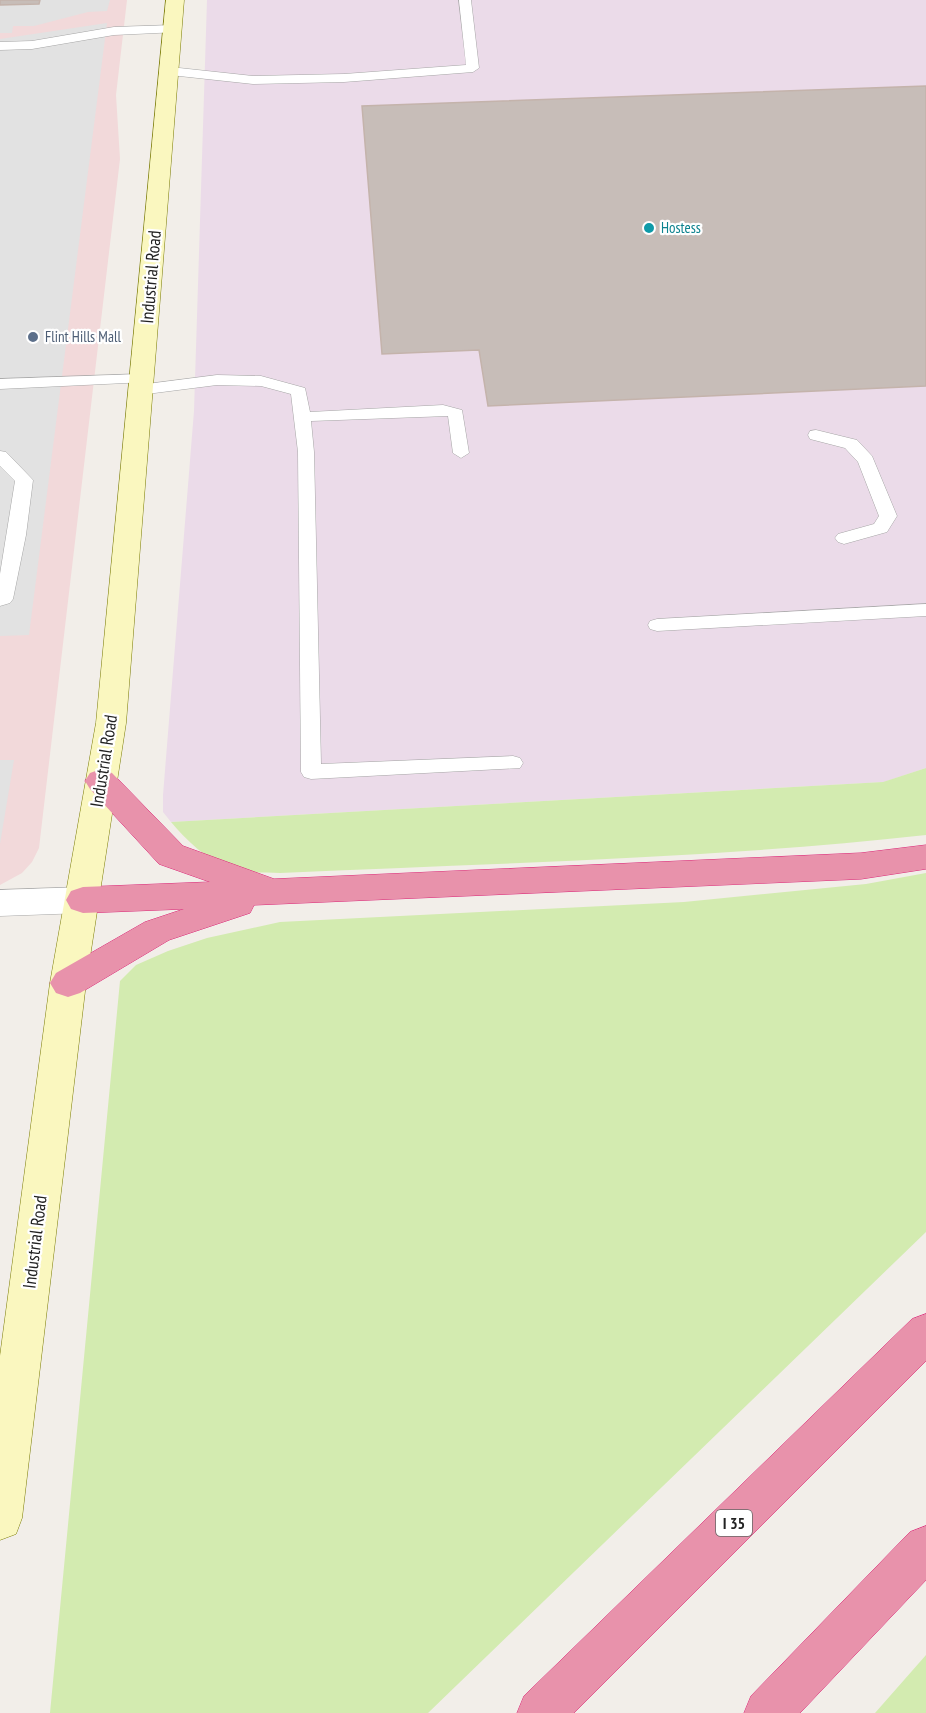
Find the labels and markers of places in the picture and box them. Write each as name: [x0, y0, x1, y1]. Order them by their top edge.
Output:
place label: Hostess: [661, 218, 701, 237]
marker: Hostess: [642, 221, 656, 235]
place label: Flint Hills Mall: [45, 327, 121, 346]
marker: Flint Hills Mall: [26, 330, 40, 344]

